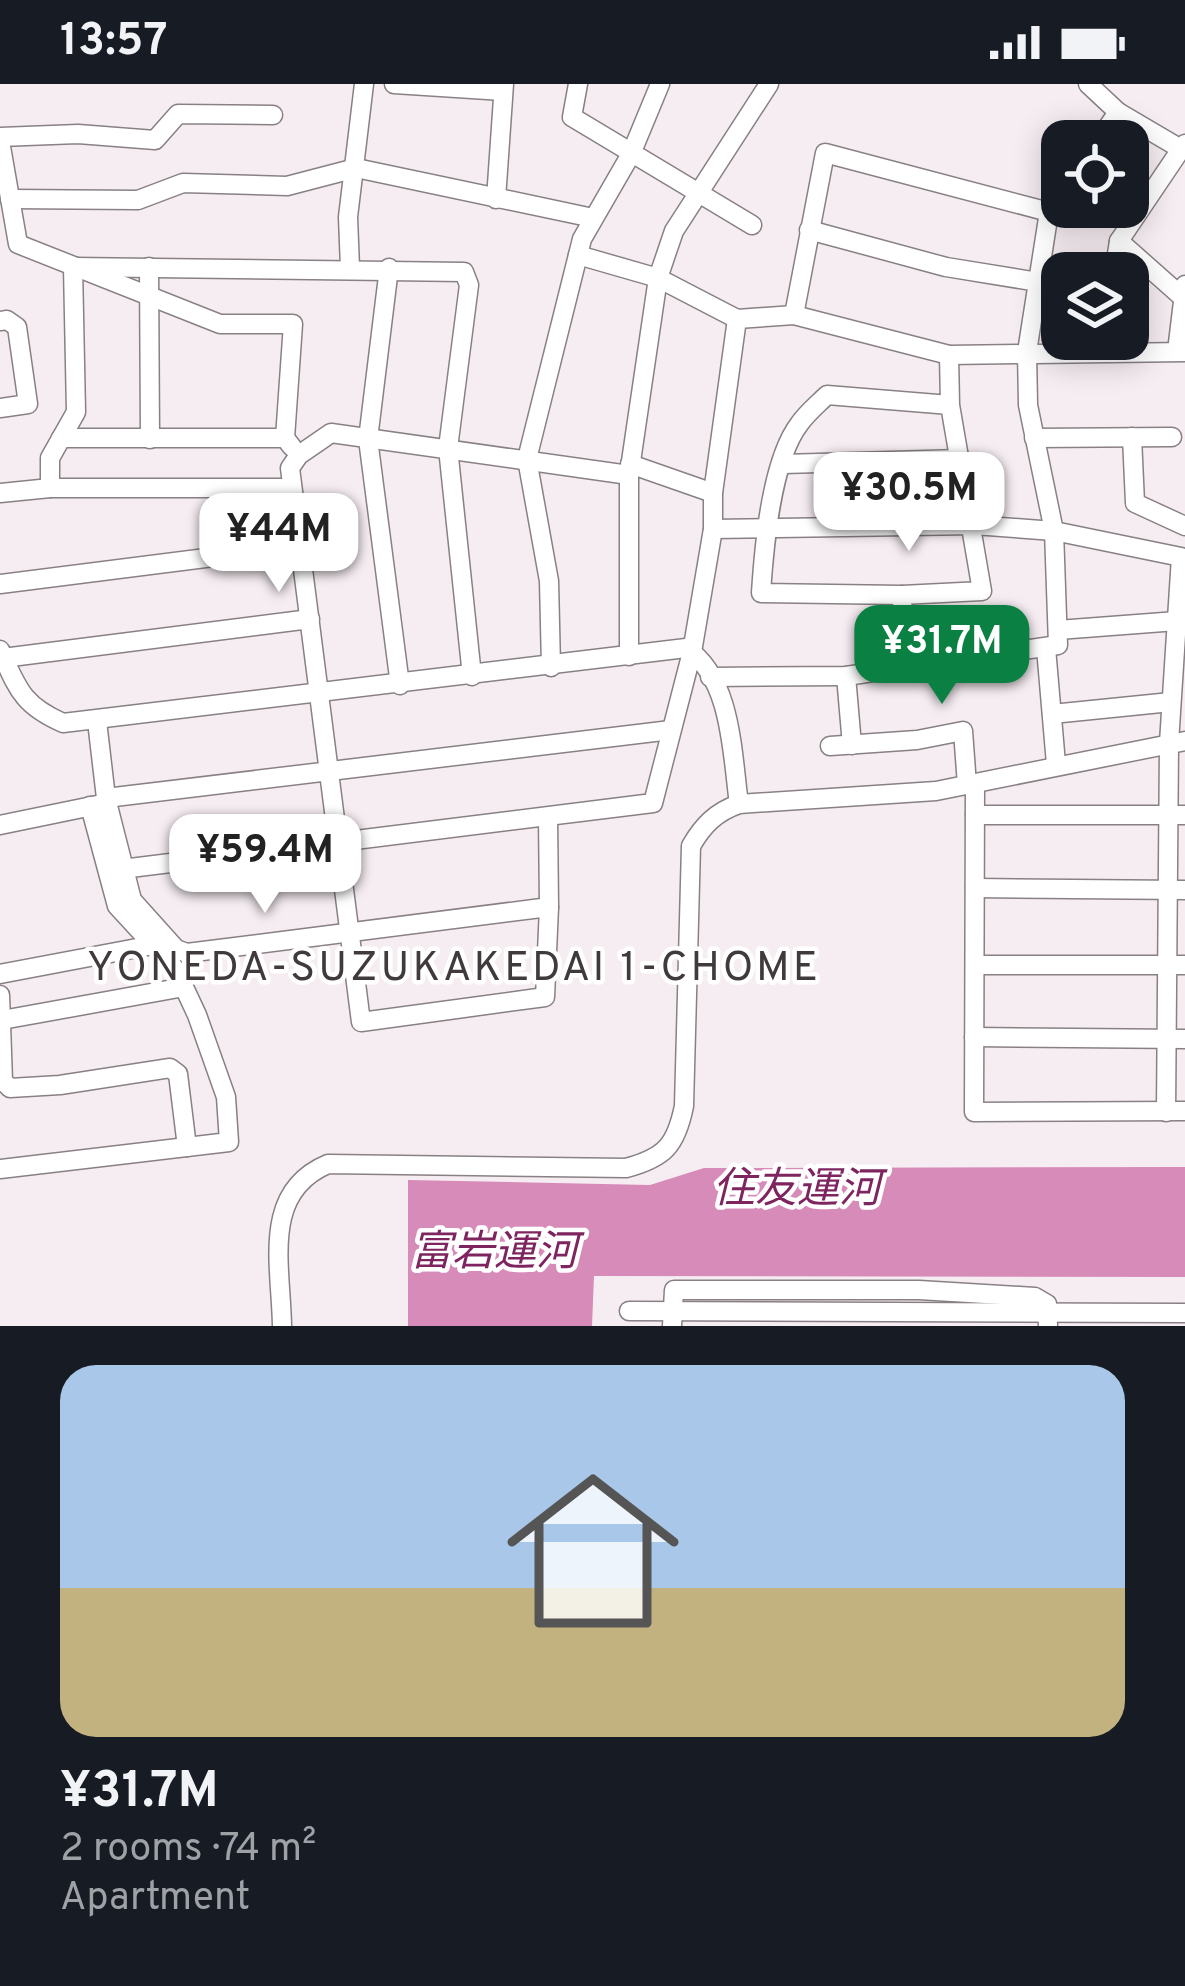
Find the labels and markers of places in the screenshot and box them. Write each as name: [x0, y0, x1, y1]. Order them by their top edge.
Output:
pin: ¥30.5M: [811, 452, 1007, 554]
pin: ¥44M: [208, 493, 350, 595]
pin: ¥31.7M: [844, 605, 1040, 707]
pin: ¥59.4M: [167, 814, 363, 916]

